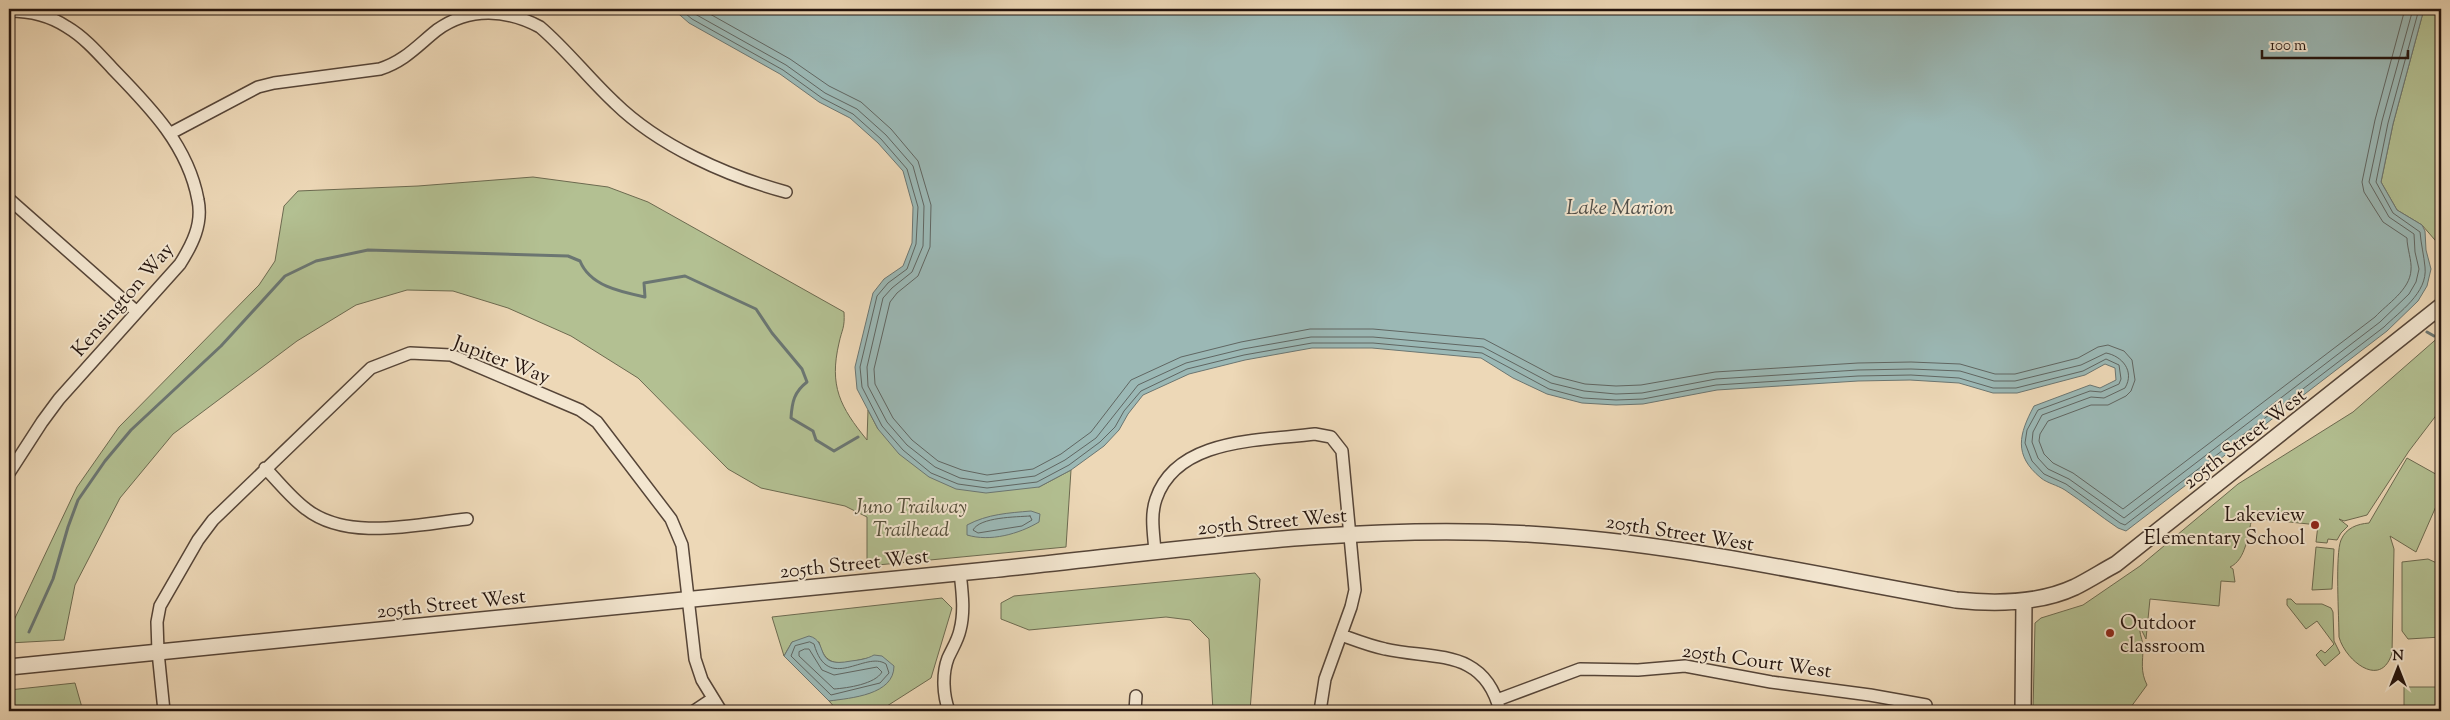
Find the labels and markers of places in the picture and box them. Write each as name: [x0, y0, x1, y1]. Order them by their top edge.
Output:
place label: Lakeview Elementary School: [2144, 502, 2305, 554]
marker: Lakeview Elementary School: [2309, 519, 2321, 531]
place label: Outdoor classroom: [2120, 610, 2206, 662]
marker: Outdoor classroom: [2104, 627, 2116, 639]

